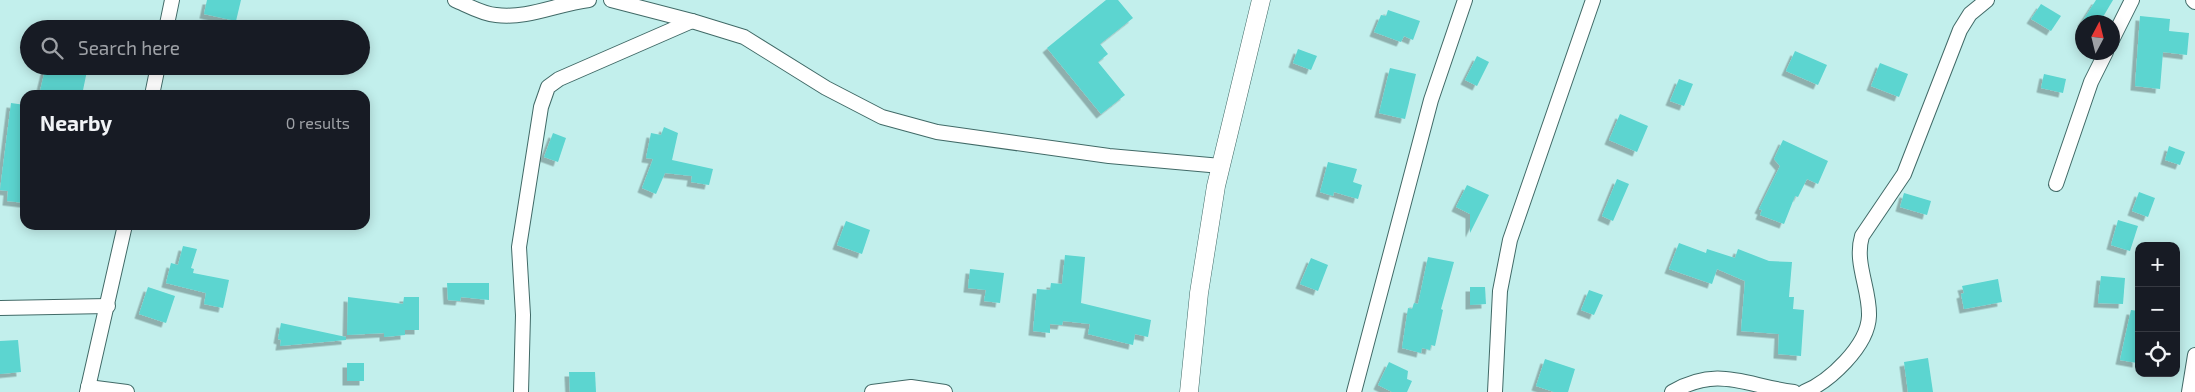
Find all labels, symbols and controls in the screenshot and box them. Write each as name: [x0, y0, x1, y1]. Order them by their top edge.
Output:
north arrow: [2075, 15, 2120, 60]
search box: [20, 20, 370, 75]
icon: search: [38, 34, 66, 62]
text: Search here: [78, 36, 180, 59]
text: Nearby: [40, 110, 112, 135]
text: 0 results: [286, 113, 350, 132]
map controls: [2135, 242, 2180, 377]
button: +: [2135, 242, 2180, 287]
button: −: [2135, 287, 2180, 332]
button: locate: [2135, 332, 2180, 377]

